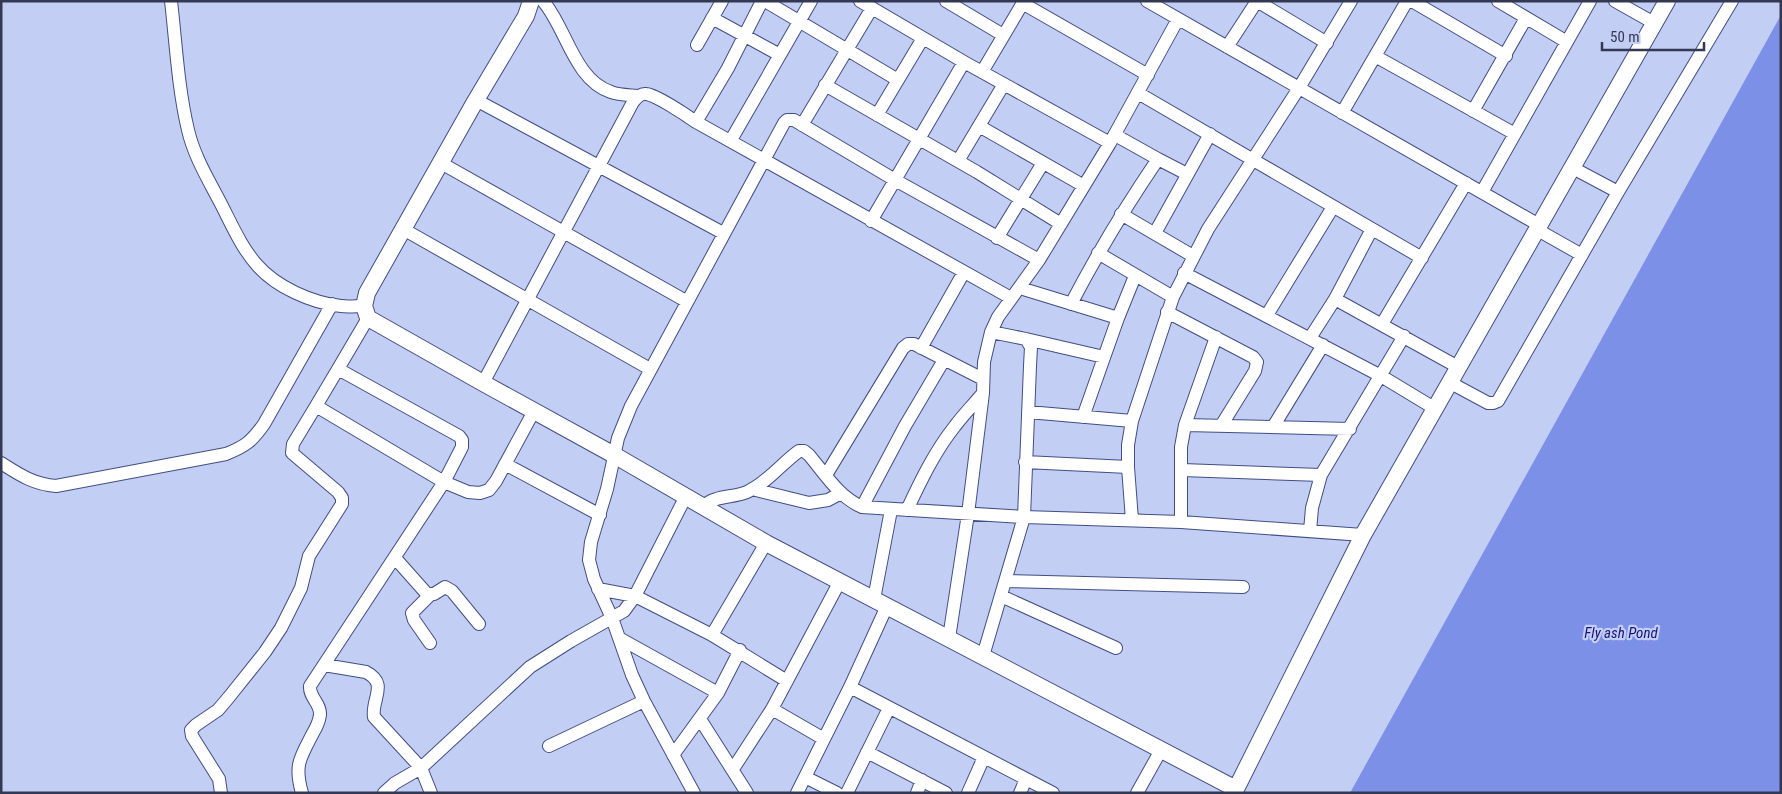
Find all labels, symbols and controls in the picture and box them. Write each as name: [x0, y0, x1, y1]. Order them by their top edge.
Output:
scale bar: [1602, 20, 1704, 52]
text: 50 m: [1610, 28, 1640, 46]
water label: Fly ash Pond: [1584, 624, 1658, 642]

